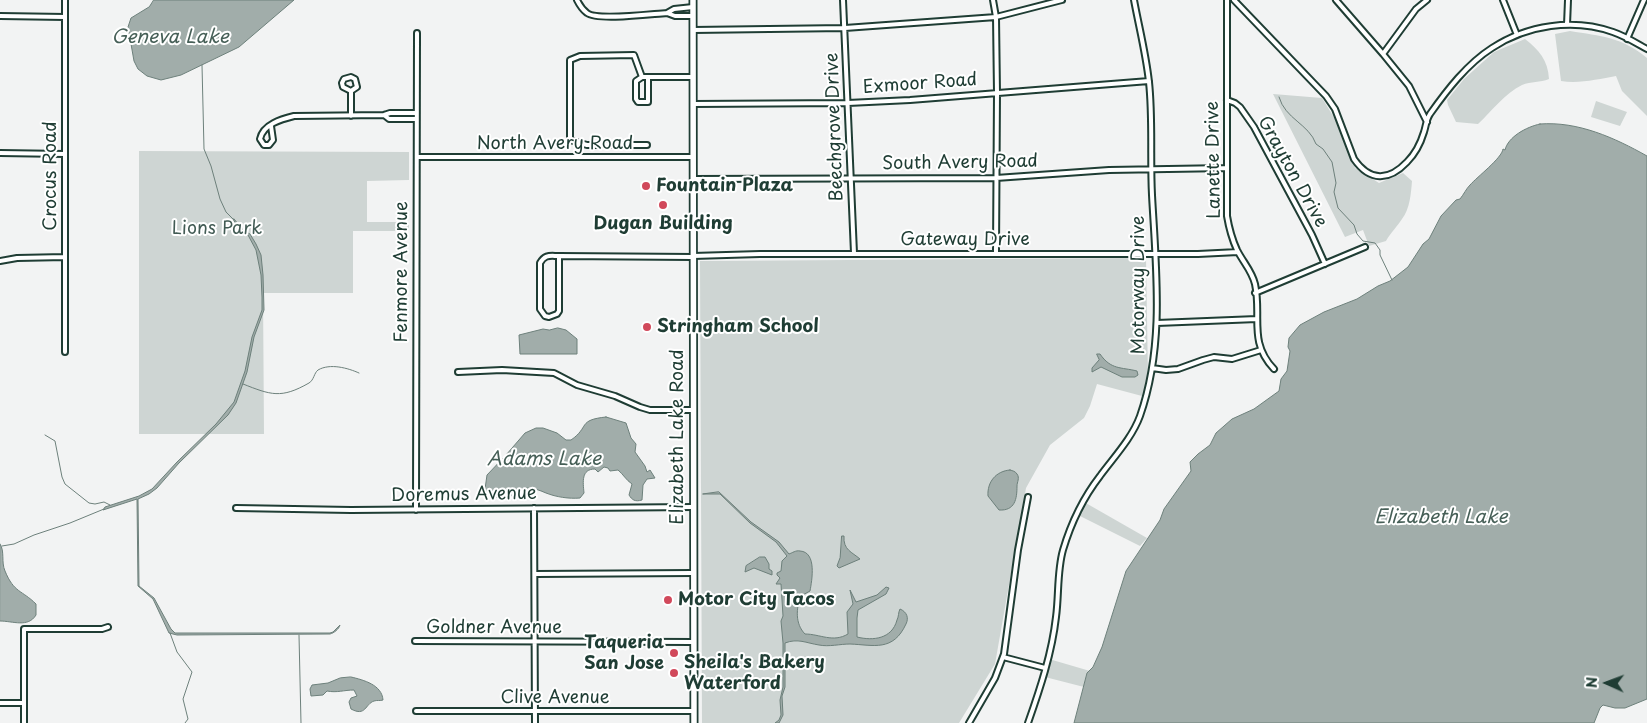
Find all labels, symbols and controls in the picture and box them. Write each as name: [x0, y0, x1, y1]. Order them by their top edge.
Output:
water label: Geneva Lake: [111, 27, 229, 49]
street label: Beechgrove Drive: [822, 52, 848, 202]
street label: Exmoor Road: [862, 69, 978, 99]
street label: Lanette Drive: [1202, 101, 1226, 219]
street label: Grayton Drive: [1253, 113, 1331, 231]
street label: Crocus Road: [40, 121, 62, 231]
street label: North Avery Road: [477, 133, 633, 155]
street label: South Avery Road: [882, 151, 1038, 175]
place label: Fountain Plaza: [656, 175, 793, 197]
marker: Fountain Plaza: [640, 180, 652, 192]
marker: Dugan Building: [657, 199, 669, 211]
street label: Fenmore Avenue: [391, 201, 413, 343]
place label: Dugan Building: [593, 213, 733, 235]
street label: Motorway Drive: [1128, 216, 1150, 354]
park label: Lions Park: [172, 218, 262, 240]
street label: Gateway Drive: [900, 229, 1030, 251]
place label: Stringham School: [657, 316, 819, 338]
marker: Stringham School: [641, 321, 653, 333]
street label: Elizabeth Lake Road: [667, 349, 689, 525]
water label: Adams Lake: [487, 449, 601, 471]
street label: Doremus Avenue: [391, 483, 537, 507]
water label: Elizabeth Lake: [1374, 507, 1508, 529]
place label: Motor City Tacos: [678, 589, 835, 611]
marker: Motor City Tacos: [662, 594, 674, 606]
street label: Goldner Avenue: [426, 617, 562, 639]
place label: Taqueria San Jose: [584, 632, 664, 674]
marker: Taqueria San Jose: [668, 647, 680, 659]
place label: Sheila's Bakery Waterford: [684, 652, 825, 694]
north arrow: [1582, 658, 1632, 708]
marker: Sheila's Bakery Waterford: [668, 667, 680, 679]
text: N: [1581, 677, 1602, 688]
street label: Clive Avenue: [500, 687, 610, 709]

